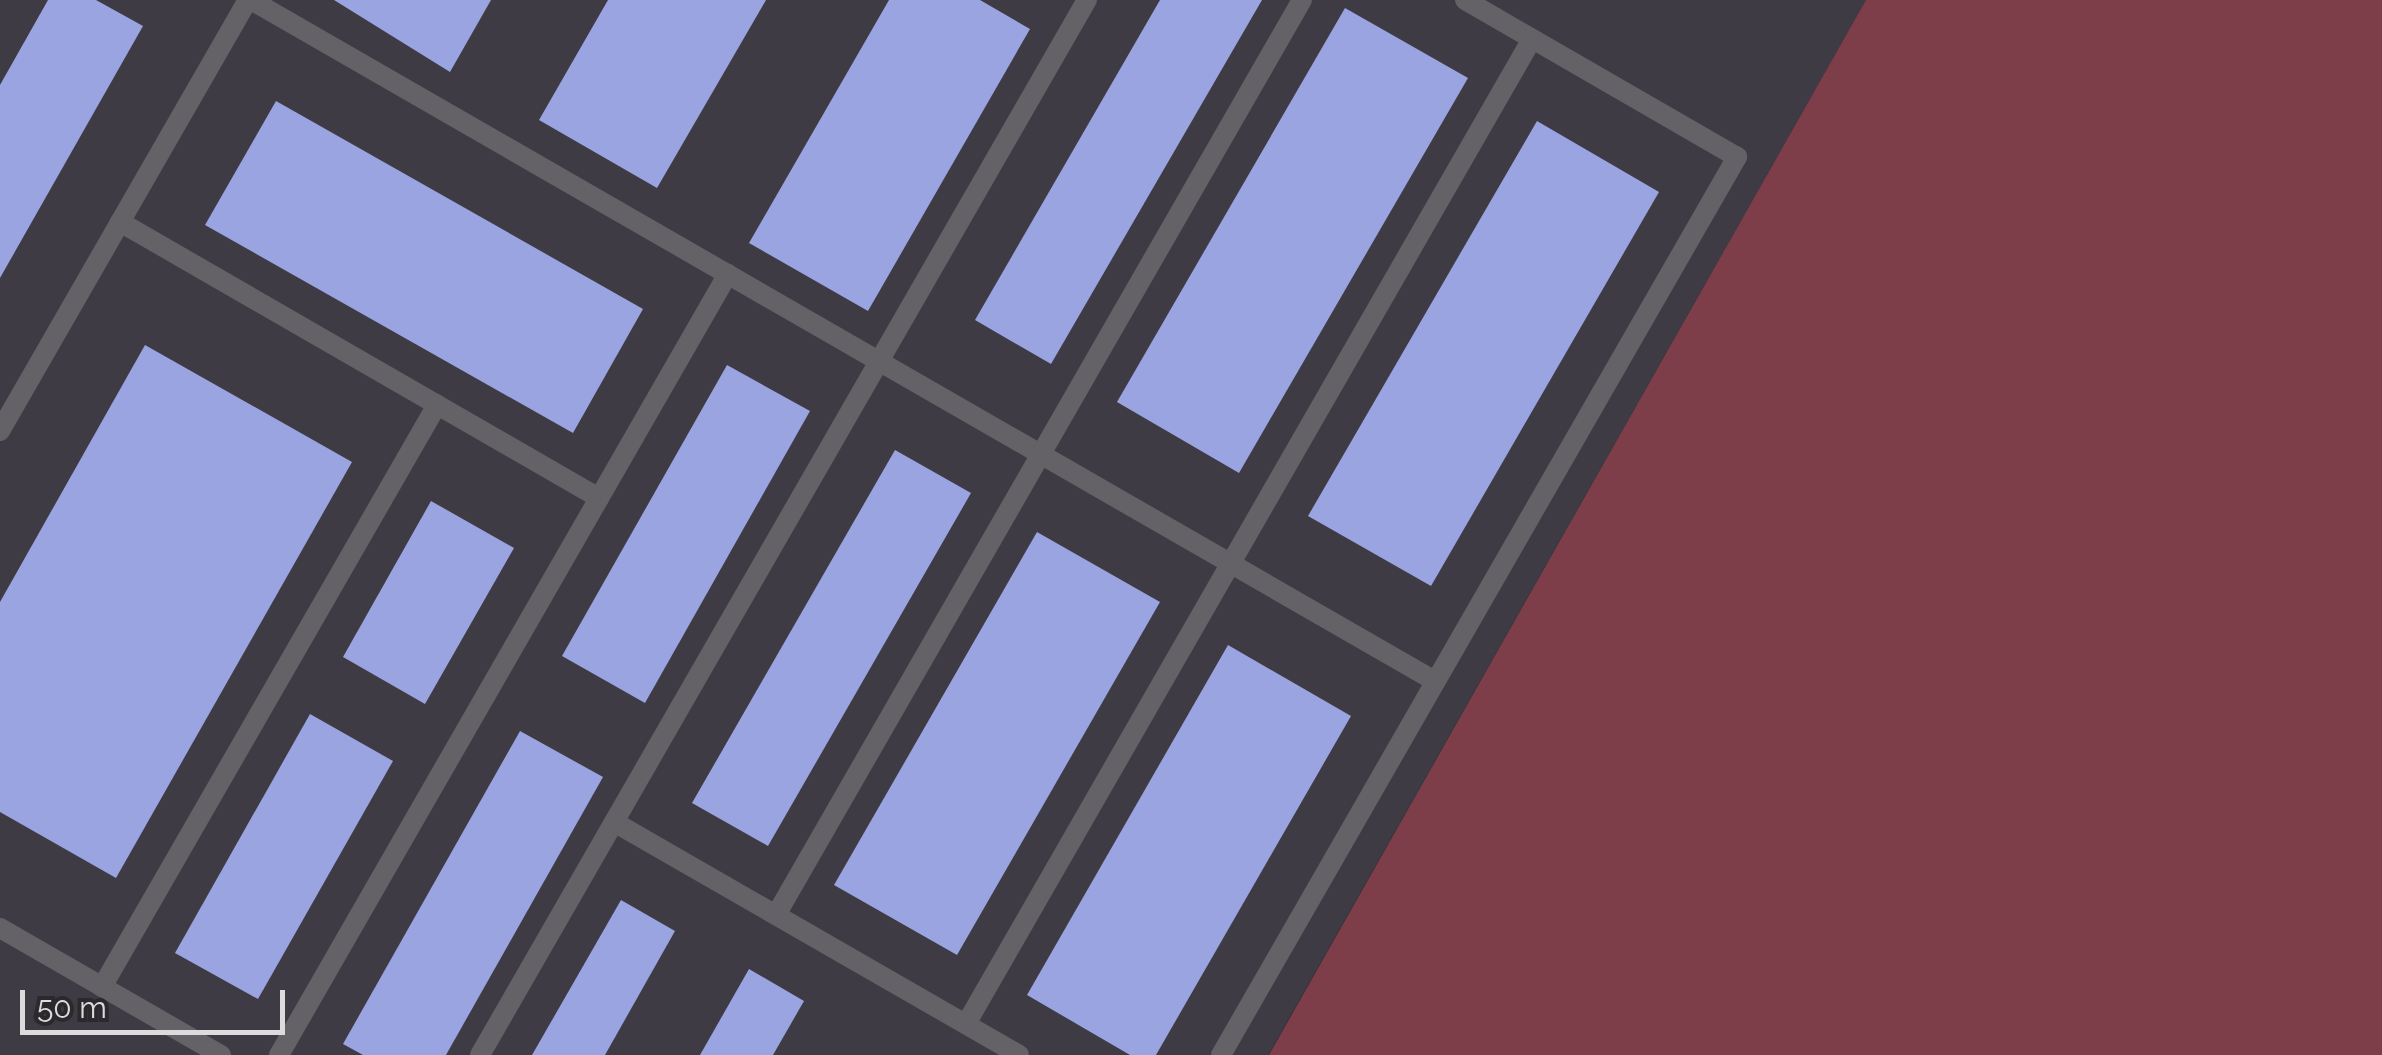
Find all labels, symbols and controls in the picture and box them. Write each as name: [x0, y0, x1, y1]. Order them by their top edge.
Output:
scale bar: [25, 970, 290, 1032]
text: 50 m: [37, 990, 107, 1025]

